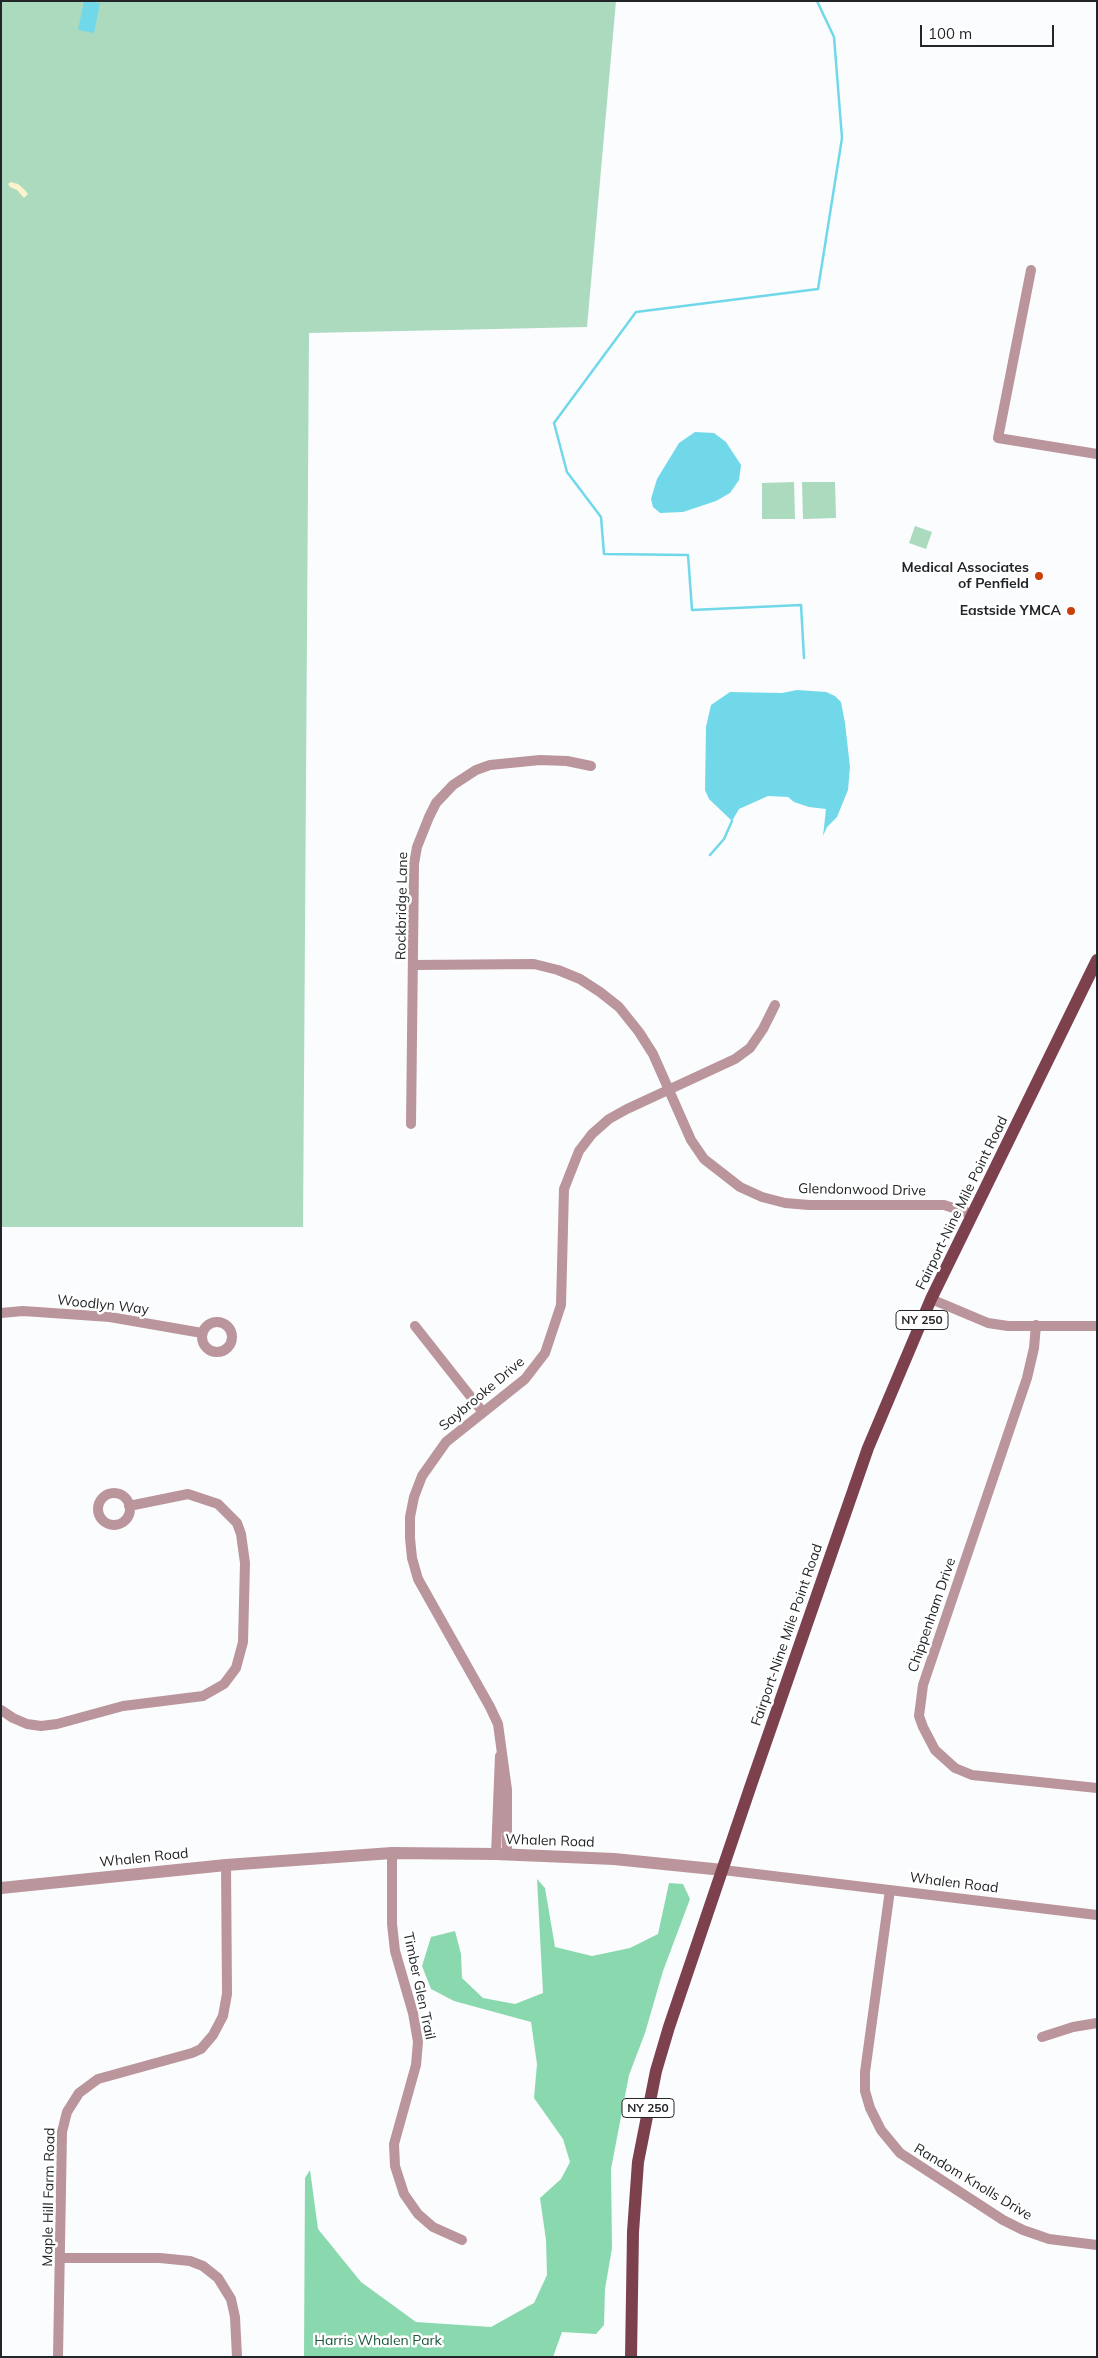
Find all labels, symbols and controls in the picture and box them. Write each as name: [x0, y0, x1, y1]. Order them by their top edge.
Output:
scale bar: [923, 15, 1057, 47]
text: 100 m: [928, 24, 972, 43]
place label: Medical Associates of Penfield: [902, 560, 1029, 592]
marker: Medical Associates of Penfield: [1033, 570, 1045, 582]
place label: Eastside YMCA: [960, 603, 1061, 619]
marker: Eastside YMCA: [1065, 605, 1077, 617]
street label: Rockbridge Lane: [393, 852, 411, 960]
street label: Fairport-Nine Mile Point Road: [912, 1113, 1012, 1293]
street label: Glendonwood Drive: [798, 1180, 926, 1200]
street label: Woodlyn Way: [56, 1292, 150, 1318]
road number: NY 250: [896, 1310, 948, 1330]
street label: Saybrooke Drive: [436, 1354, 528, 1434]
street label: Fairport-Nine Mile Point Road: [748, 1542, 826, 1728]
street label: Chippenham Drive: [905, 1555, 959, 1675]
street label: Whalen Road: [505, 1831, 595, 1851]
street label: Whalen Road: [99, 1845, 189, 1871]
street label: Whalen Road: [909, 1869, 999, 1897]
street label: Timber Glen Trail: [399, 1931, 439, 2041]
road number: NY 250: [622, 2098, 674, 2118]
street label: Maple Hill Farm Road: [39, 2127, 59, 2267]
street label: Random Knolls Drive: [911, 2140, 1035, 2224]
park label: Harris Whalen Park: [314, 2333, 442, 2349]

